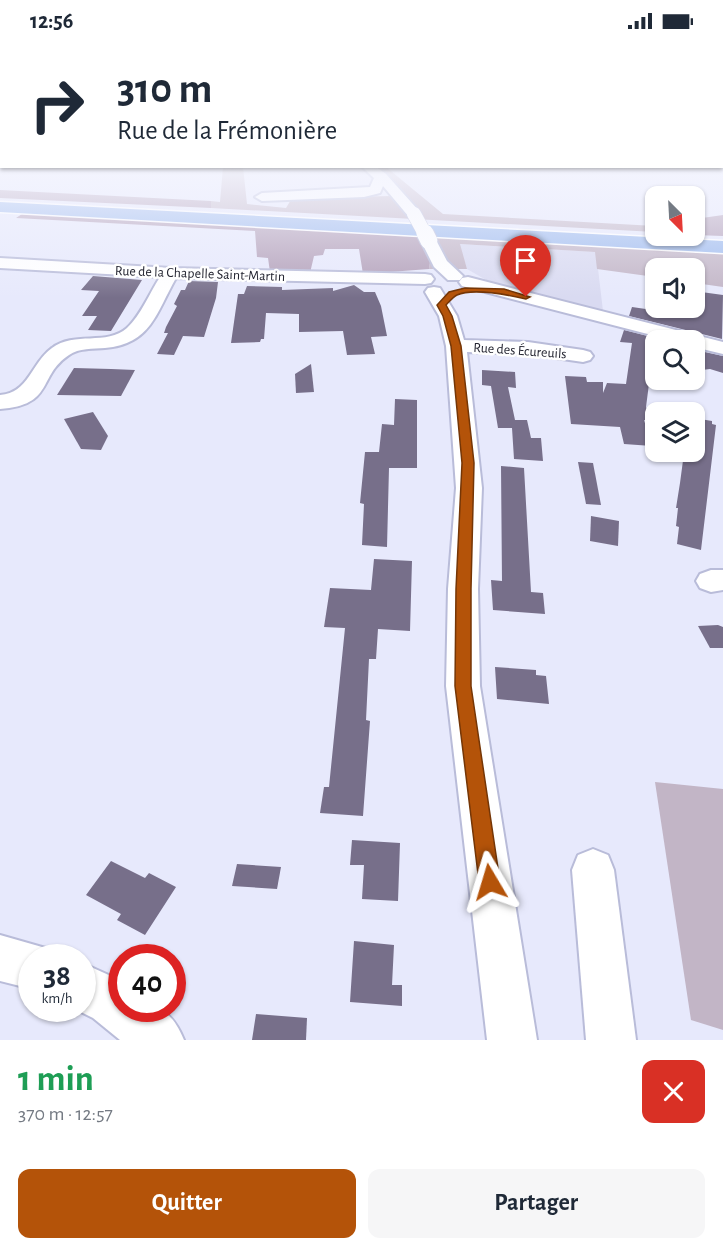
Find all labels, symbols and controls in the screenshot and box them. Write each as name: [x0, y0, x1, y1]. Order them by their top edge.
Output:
text: 12:56: [30, 10, 73, 32]
icon: right: [18, 66, 96, 144]
text: 310 m: [117, 68, 212, 110]
text: Rue de la Frémonière: [117, 117, 337, 144]
north arrow: [645, 186, 705, 246]
map controls: [645, 186, 705, 462]
pin: [500, 235, 551, 297]
icon: arrive: [509, 244, 542, 277]
button: sound: [645, 258, 705, 318]
street label: Rue de la Chapelle Saint-Martin: [115, 264, 285, 284]
button: search: [645, 330, 705, 390]
street label: Rue des Écureuils: [473, 338, 567, 361]
button: layers: [645, 402, 705, 462]
position arrow: [458, 850, 522, 914]
speed limit sign: 40: [108, 944, 186, 1022]
text: 38: [43, 961, 71, 991]
text: km/h: [42, 991, 72, 1006]
button: close: [642, 1060, 705, 1123]
text: 1 min: [18, 1061, 94, 1097]
text: 370 m · 12:57: [18, 1104, 113, 1124]
button: Quitter: [18, 1169, 356, 1238]
button: Partager: [368, 1169, 705, 1238]

